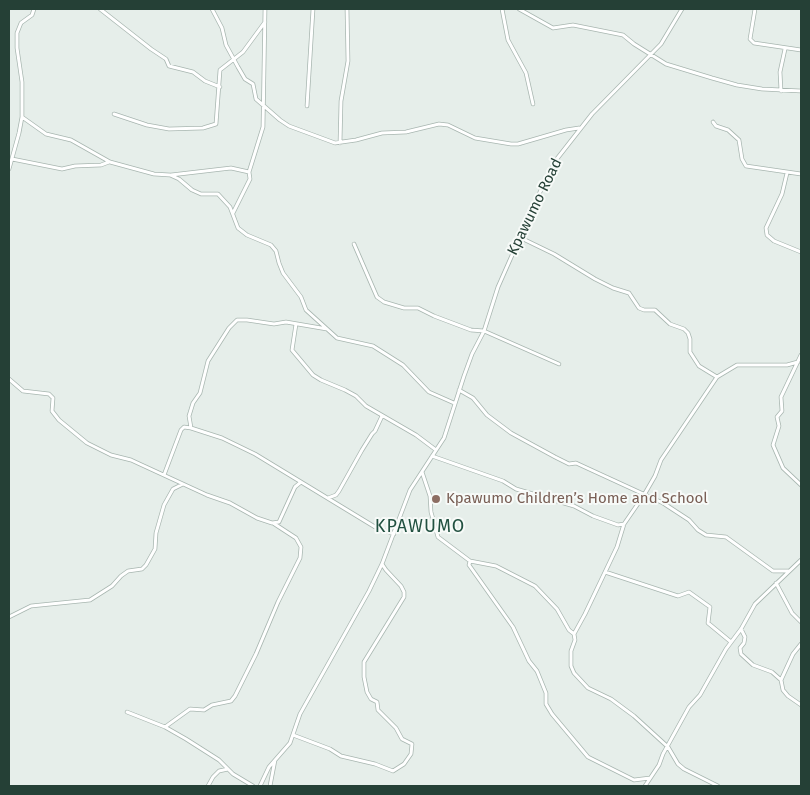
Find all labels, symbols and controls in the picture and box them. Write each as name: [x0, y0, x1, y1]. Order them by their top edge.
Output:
street label: Kpawumo Road: [504, 156, 566, 258]
place label: Kpawumo Children’s Home and School: [446, 490, 708, 508]
marker: Kpawumo Children’s Home and School: [430, 493, 442, 505]
district label: KPAWUMO: [374, 516, 466, 538]

